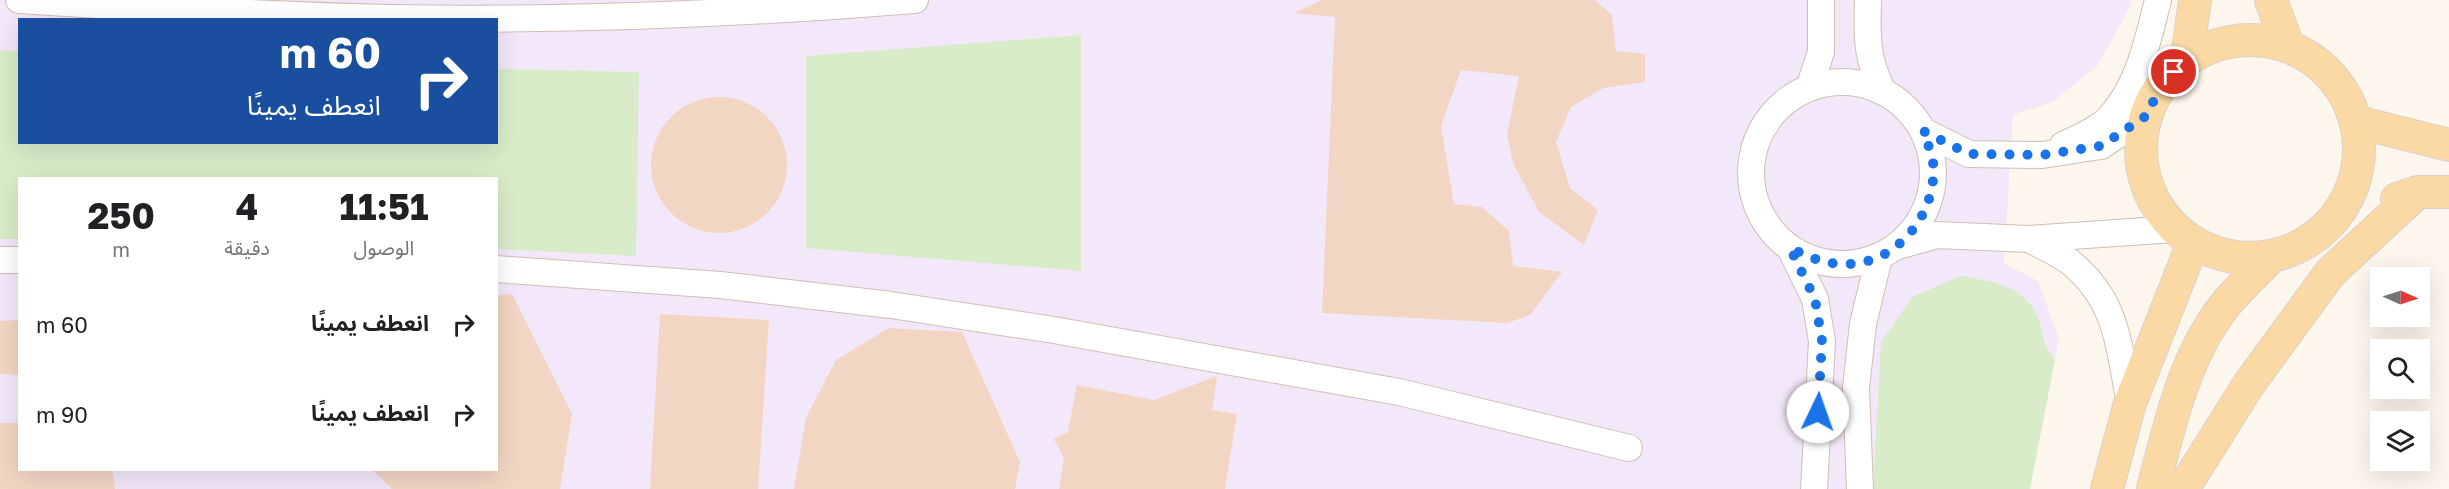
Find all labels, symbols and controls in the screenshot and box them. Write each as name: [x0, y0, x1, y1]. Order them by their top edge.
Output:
text: 60 m: [280, 27, 381, 77]
icon: right: [402, 42, 480, 120]
pin: [2148, 46, 2199, 97]
icon: arrive: [2157, 55, 2190, 88]
text: انعطف يمينًا: [247, 89, 381, 121]
text: 4: [236, 185, 258, 228]
text: 11:51: [339, 185, 429, 228]
text: 250: [88, 194, 155, 237]
text: دقيقة: [224, 235, 270, 259]
text: الوصول: [354, 235, 414, 259]
text: m: [112, 237, 130, 261]
north arrow: [2370, 267, 2430, 327]
map controls: [2370, 267, 2430, 471]
icon: right: [447, 308, 480, 341]
text: انعطف يمينًا: [311, 309, 429, 336]
text: 60 m: [36, 311, 88, 338]
button: search: [2370, 339, 2430, 399]
position arrow: [1786, 380, 1850, 444]
icon: right: [447, 398, 480, 431]
text: انعطف يمينًا: [311, 399, 429, 426]
text: 90 m: [36, 401, 88, 428]
button: layers: [2370, 411, 2430, 471]

